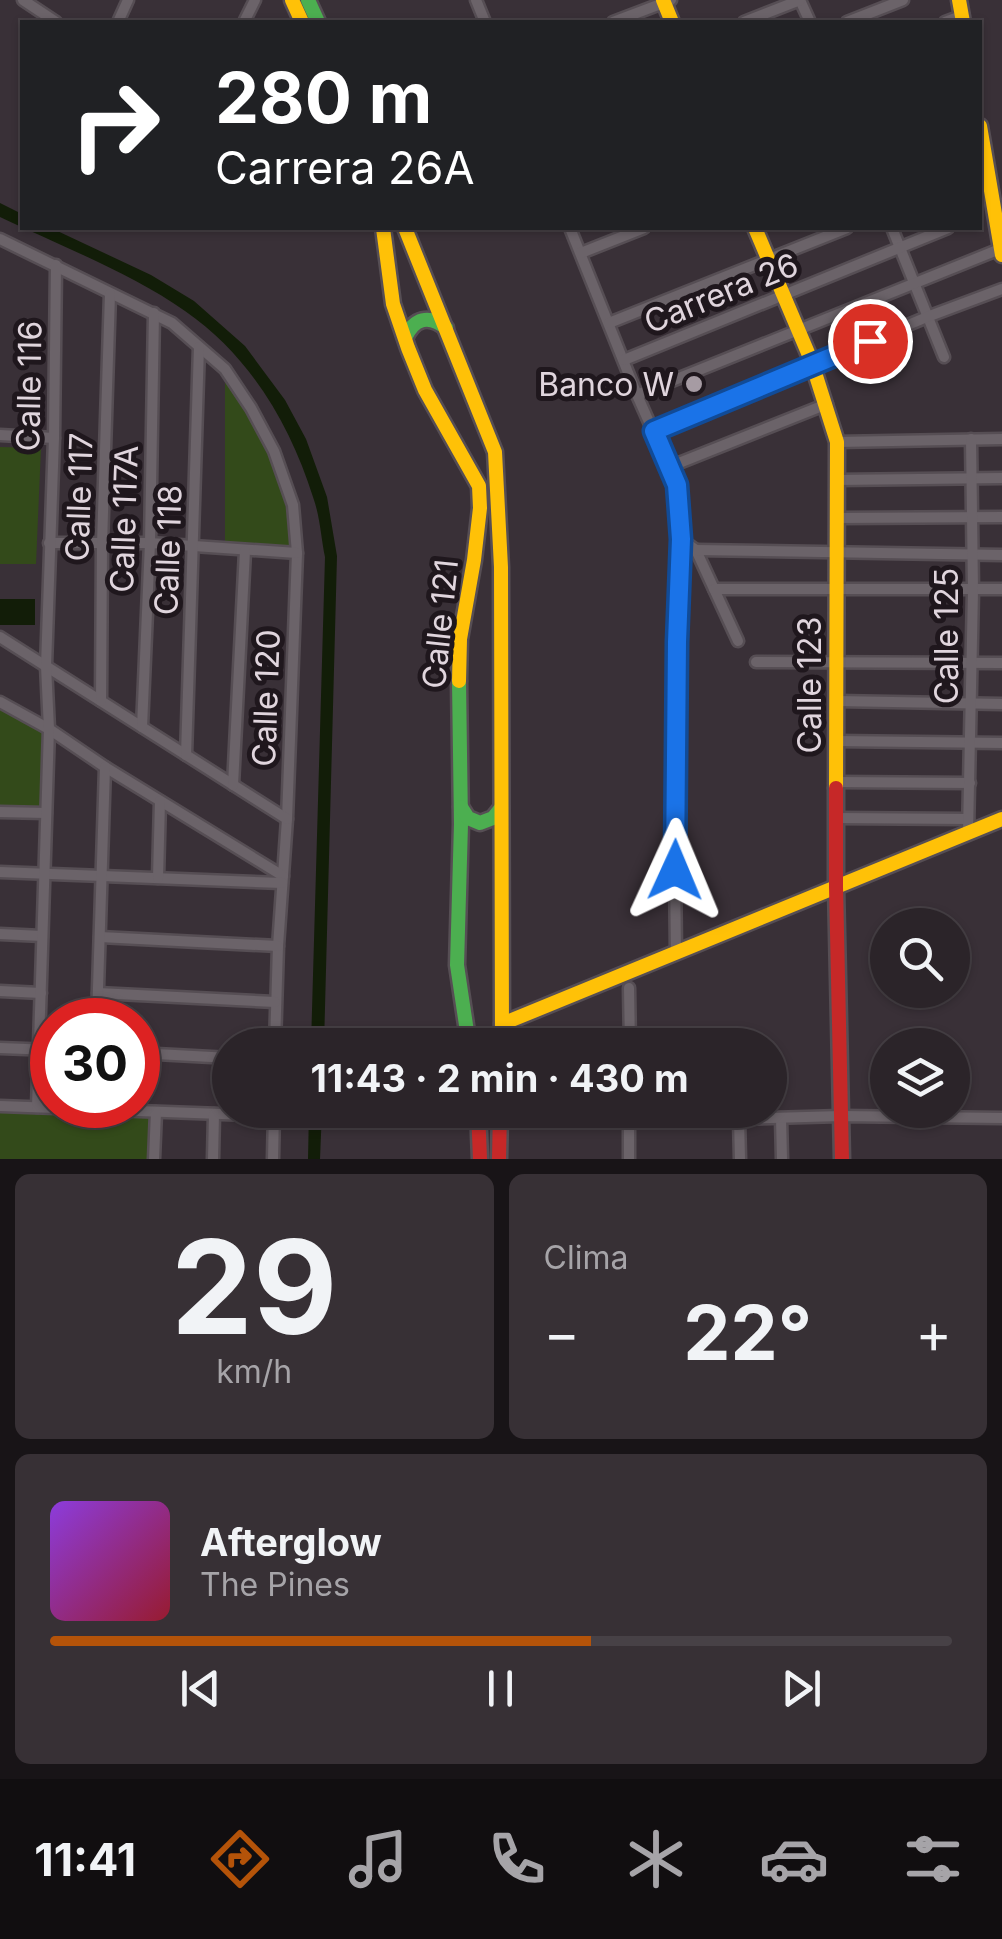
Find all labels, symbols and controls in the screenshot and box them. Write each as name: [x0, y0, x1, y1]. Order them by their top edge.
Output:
text: 280 m: [215, 55, 432, 140]
icon: right: [50, 60, 180, 190]
text: Carrera 26A: [215, 140, 474, 195]
street label: Carrera 26: [638, 244, 804, 342]
pin: [828, 299, 913, 384]
icon: arrive: [843, 314, 898, 369]
street label: Calle 116: [8, 320, 50, 452]
place label: Banco W: [538, 365, 674, 404]
marker: Banco W: [683, 373, 705, 395]
street label: Calle 117: [57, 432, 101, 562]
street label: Calle 117A: [102, 445, 146, 593]
street label: Calle 118: [146, 484, 190, 616]
street label: Calle 121: [414, 557, 466, 691]
street label: Calle 125: [927, 568, 966, 704]
street label: Calle 123: [790, 617, 829, 753]
street label: Calle 120: [244, 629, 288, 767]
position arrow: [623, 818, 727, 922]
map controls: [870, 908, 970, 1128]
button: search: [870, 908, 970, 1008]
speed limit sign: 30: [30, 998, 160, 1128]
button: layers: [870, 1028, 970, 1128]
text: 11:43 · 2 min · 430 m: [310, 1055, 689, 1101]
text: 29: [171, 1208, 337, 1365]
text: Clima: [544, 1238, 628, 1277]
text: 22°: [683, 1287, 812, 1378]
text: −: [544, 1300, 580, 1366]
text: +: [916, 1300, 952, 1366]
text: km/h: [216, 1352, 292, 1391]
text: Afterglow: [200, 1519, 382, 1565]
text: The Pines: [200, 1565, 350, 1604]
icon: previous: [173, 1661, 228, 1716]
icon: pause: [473, 1661, 528, 1716]
icon: next: [774, 1661, 829, 1716]
icon: directions: [205, 1824, 275, 1894]
icon: music: [343, 1824, 413, 1894]
icon: phone: [482, 1824, 552, 1894]
icon: climate: [621, 1824, 691, 1894]
icon: car: [759, 1824, 829, 1894]
icon: filters: [898, 1824, 968, 1894]
text: 11:41: [34, 1832, 136, 1887]

